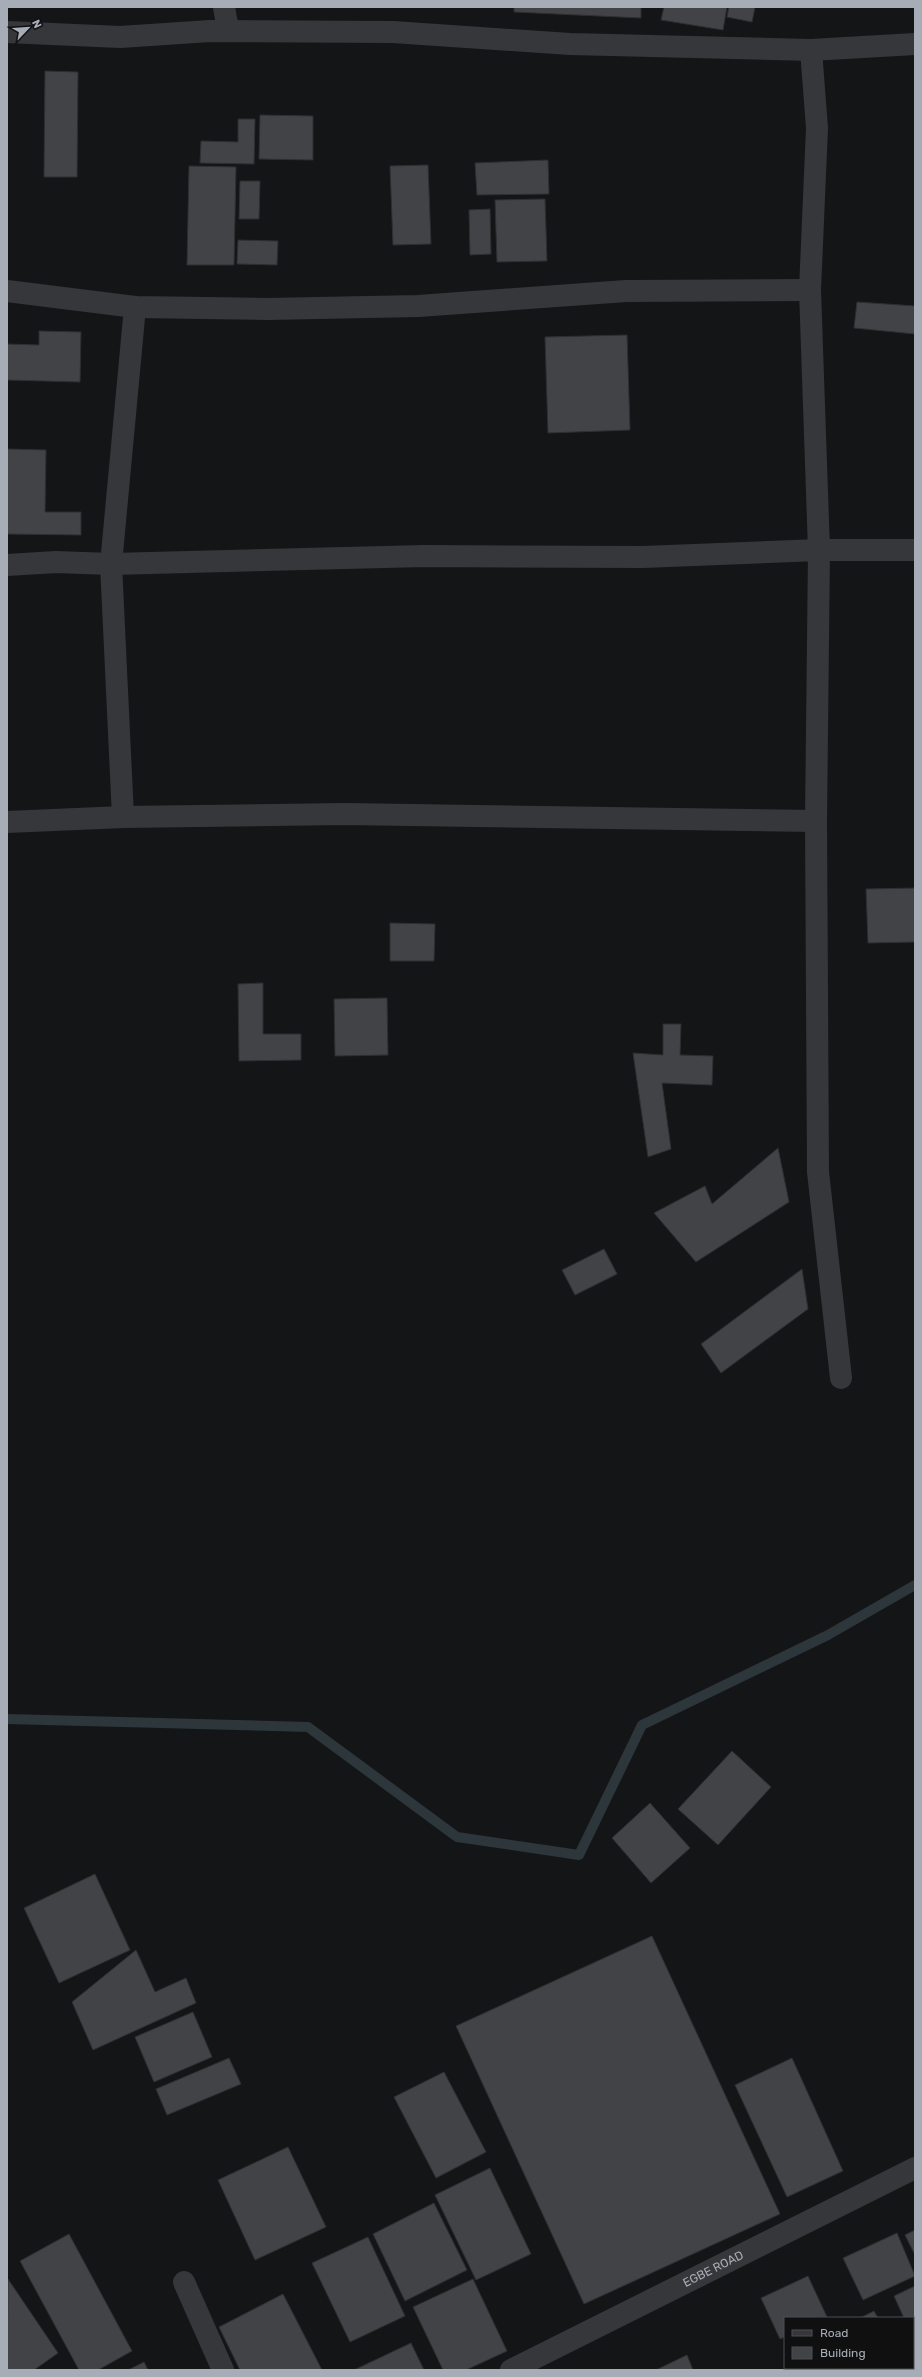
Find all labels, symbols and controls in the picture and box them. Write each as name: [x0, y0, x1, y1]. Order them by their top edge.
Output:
north arrow: [8, 8, 48, 48]
text: N: [29, 18, 44, 30]
street label: EGBE ROAD: [681, 2248, 746, 2290]
legend: [784, 2317, 914, 2369]
text: Road: [820, 2326, 848, 2340]
text: Building: [820, 2346, 866, 2360]

